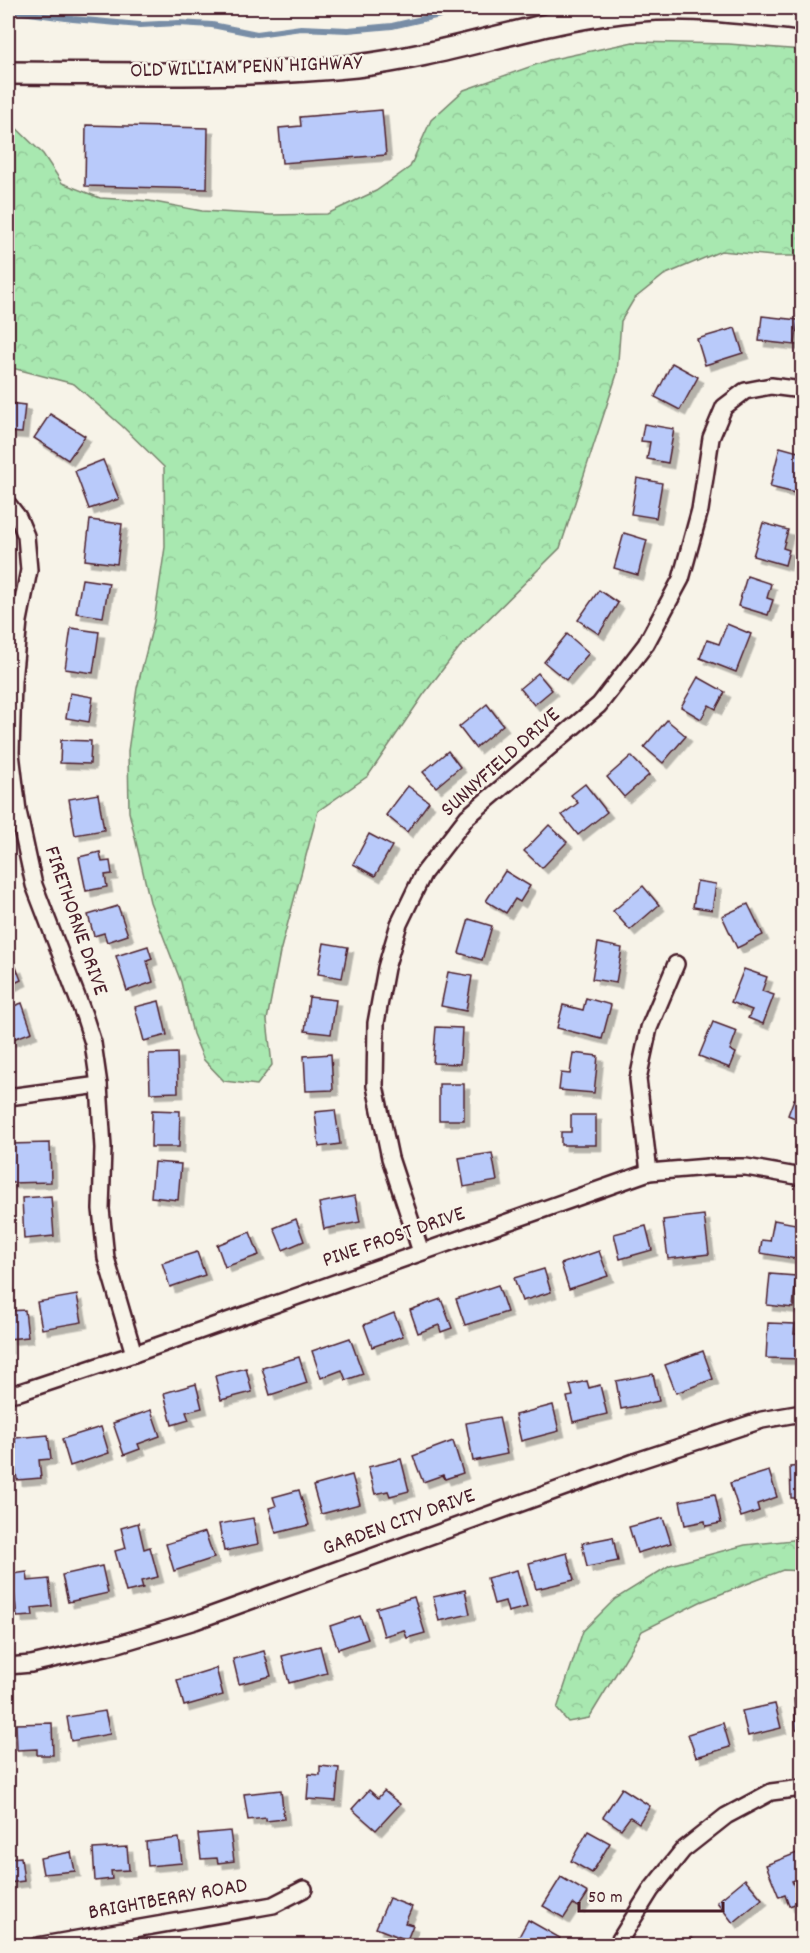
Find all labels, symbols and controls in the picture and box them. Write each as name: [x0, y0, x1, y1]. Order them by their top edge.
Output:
street label: OLD WILLIAM PENN HIGHWAY: [129, 48, 363, 88]
street label: SUNNYFIELD DRIVE: [434, 701, 568, 825]
street label: FIRETHORNE DRIVE: [35, 842, 115, 1000]
street label: PINE FROST DRIVE: [319, 1199, 469, 1277]
street label: GARDEN CITY DRIVE: [318, 1481, 480, 1565]
street label: BRIGHTBERRY ROAD: [86, 1871, 250, 1929]
scale bar: [579, 1875, 723, 1913]
text: 50 m: [588, 1886, 623, 1911]

